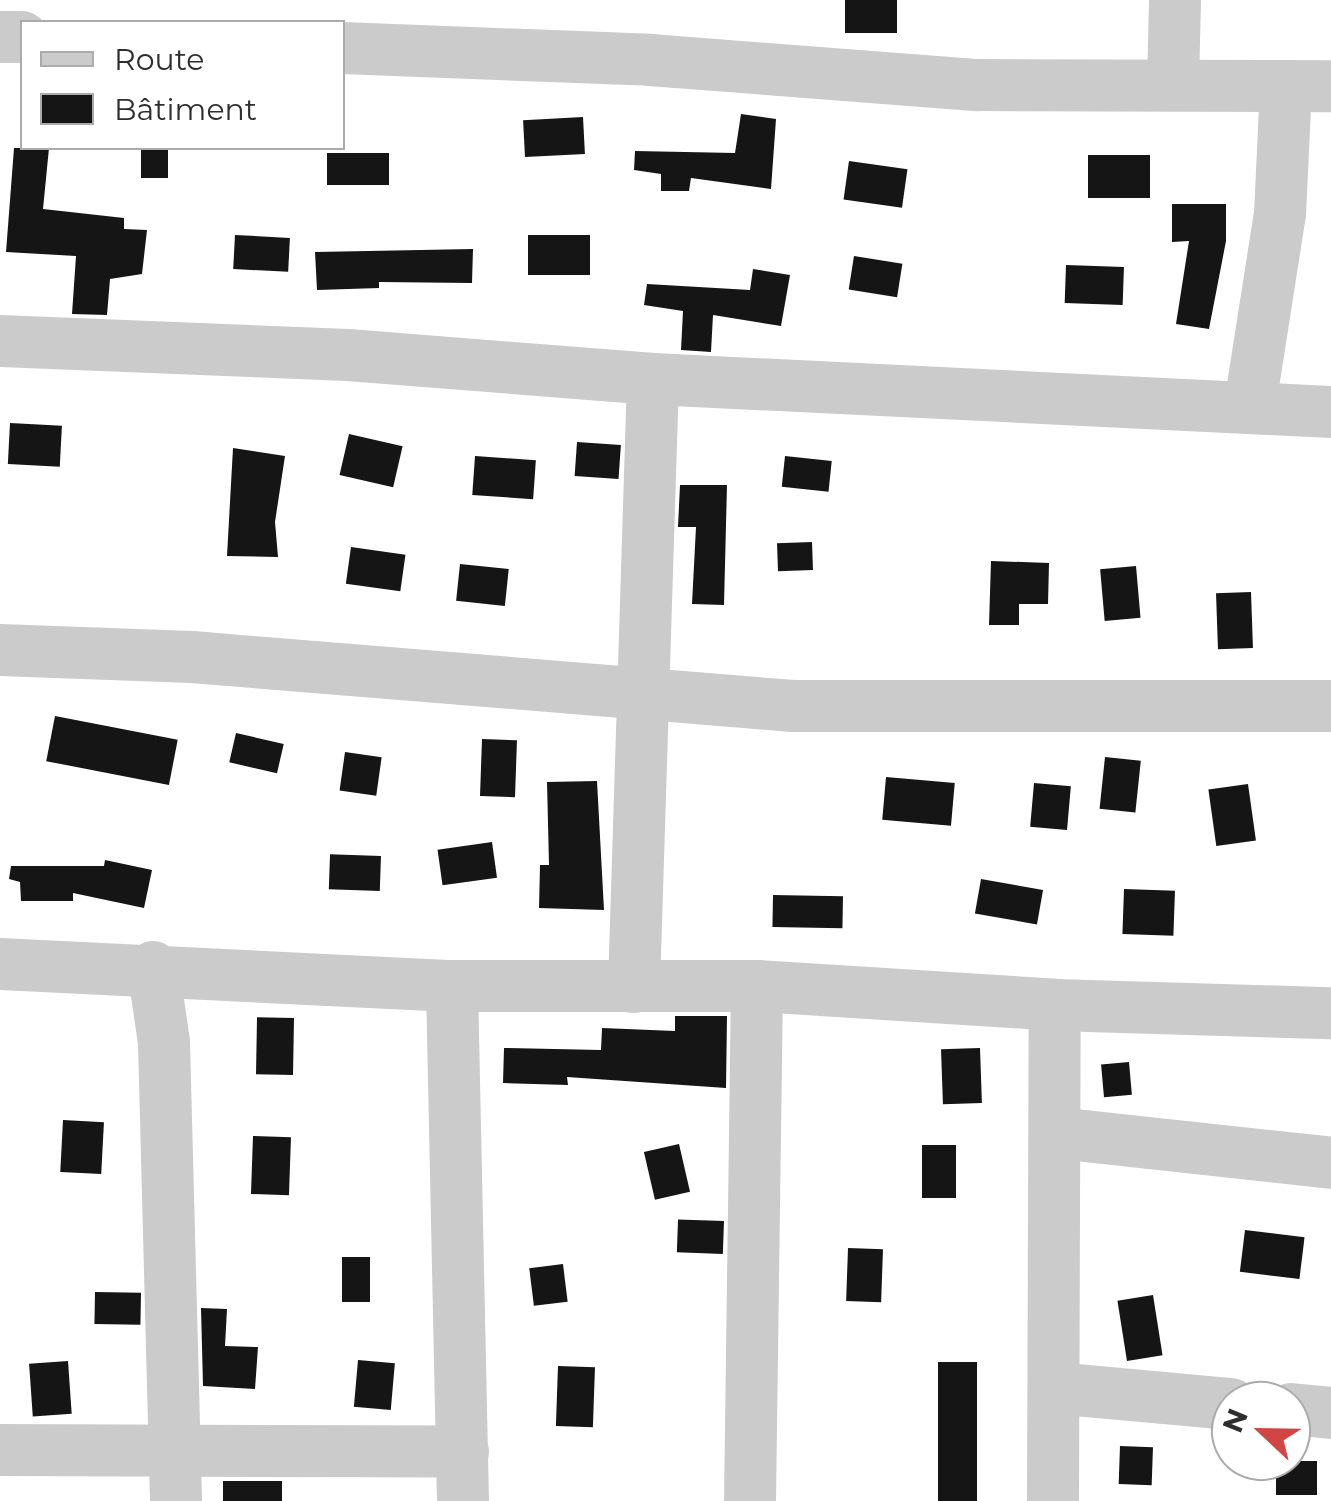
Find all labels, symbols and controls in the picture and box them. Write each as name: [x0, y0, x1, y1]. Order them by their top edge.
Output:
legend: [20, 20, 345, 150]
text: Route: [114, 41, 204, 78]
text: Bâtiment: [114, 91, 257, 128]
north arrow: [1211, 1381, 1311, 1481]
text: N: [1215, 1404, 1255, 1437]

